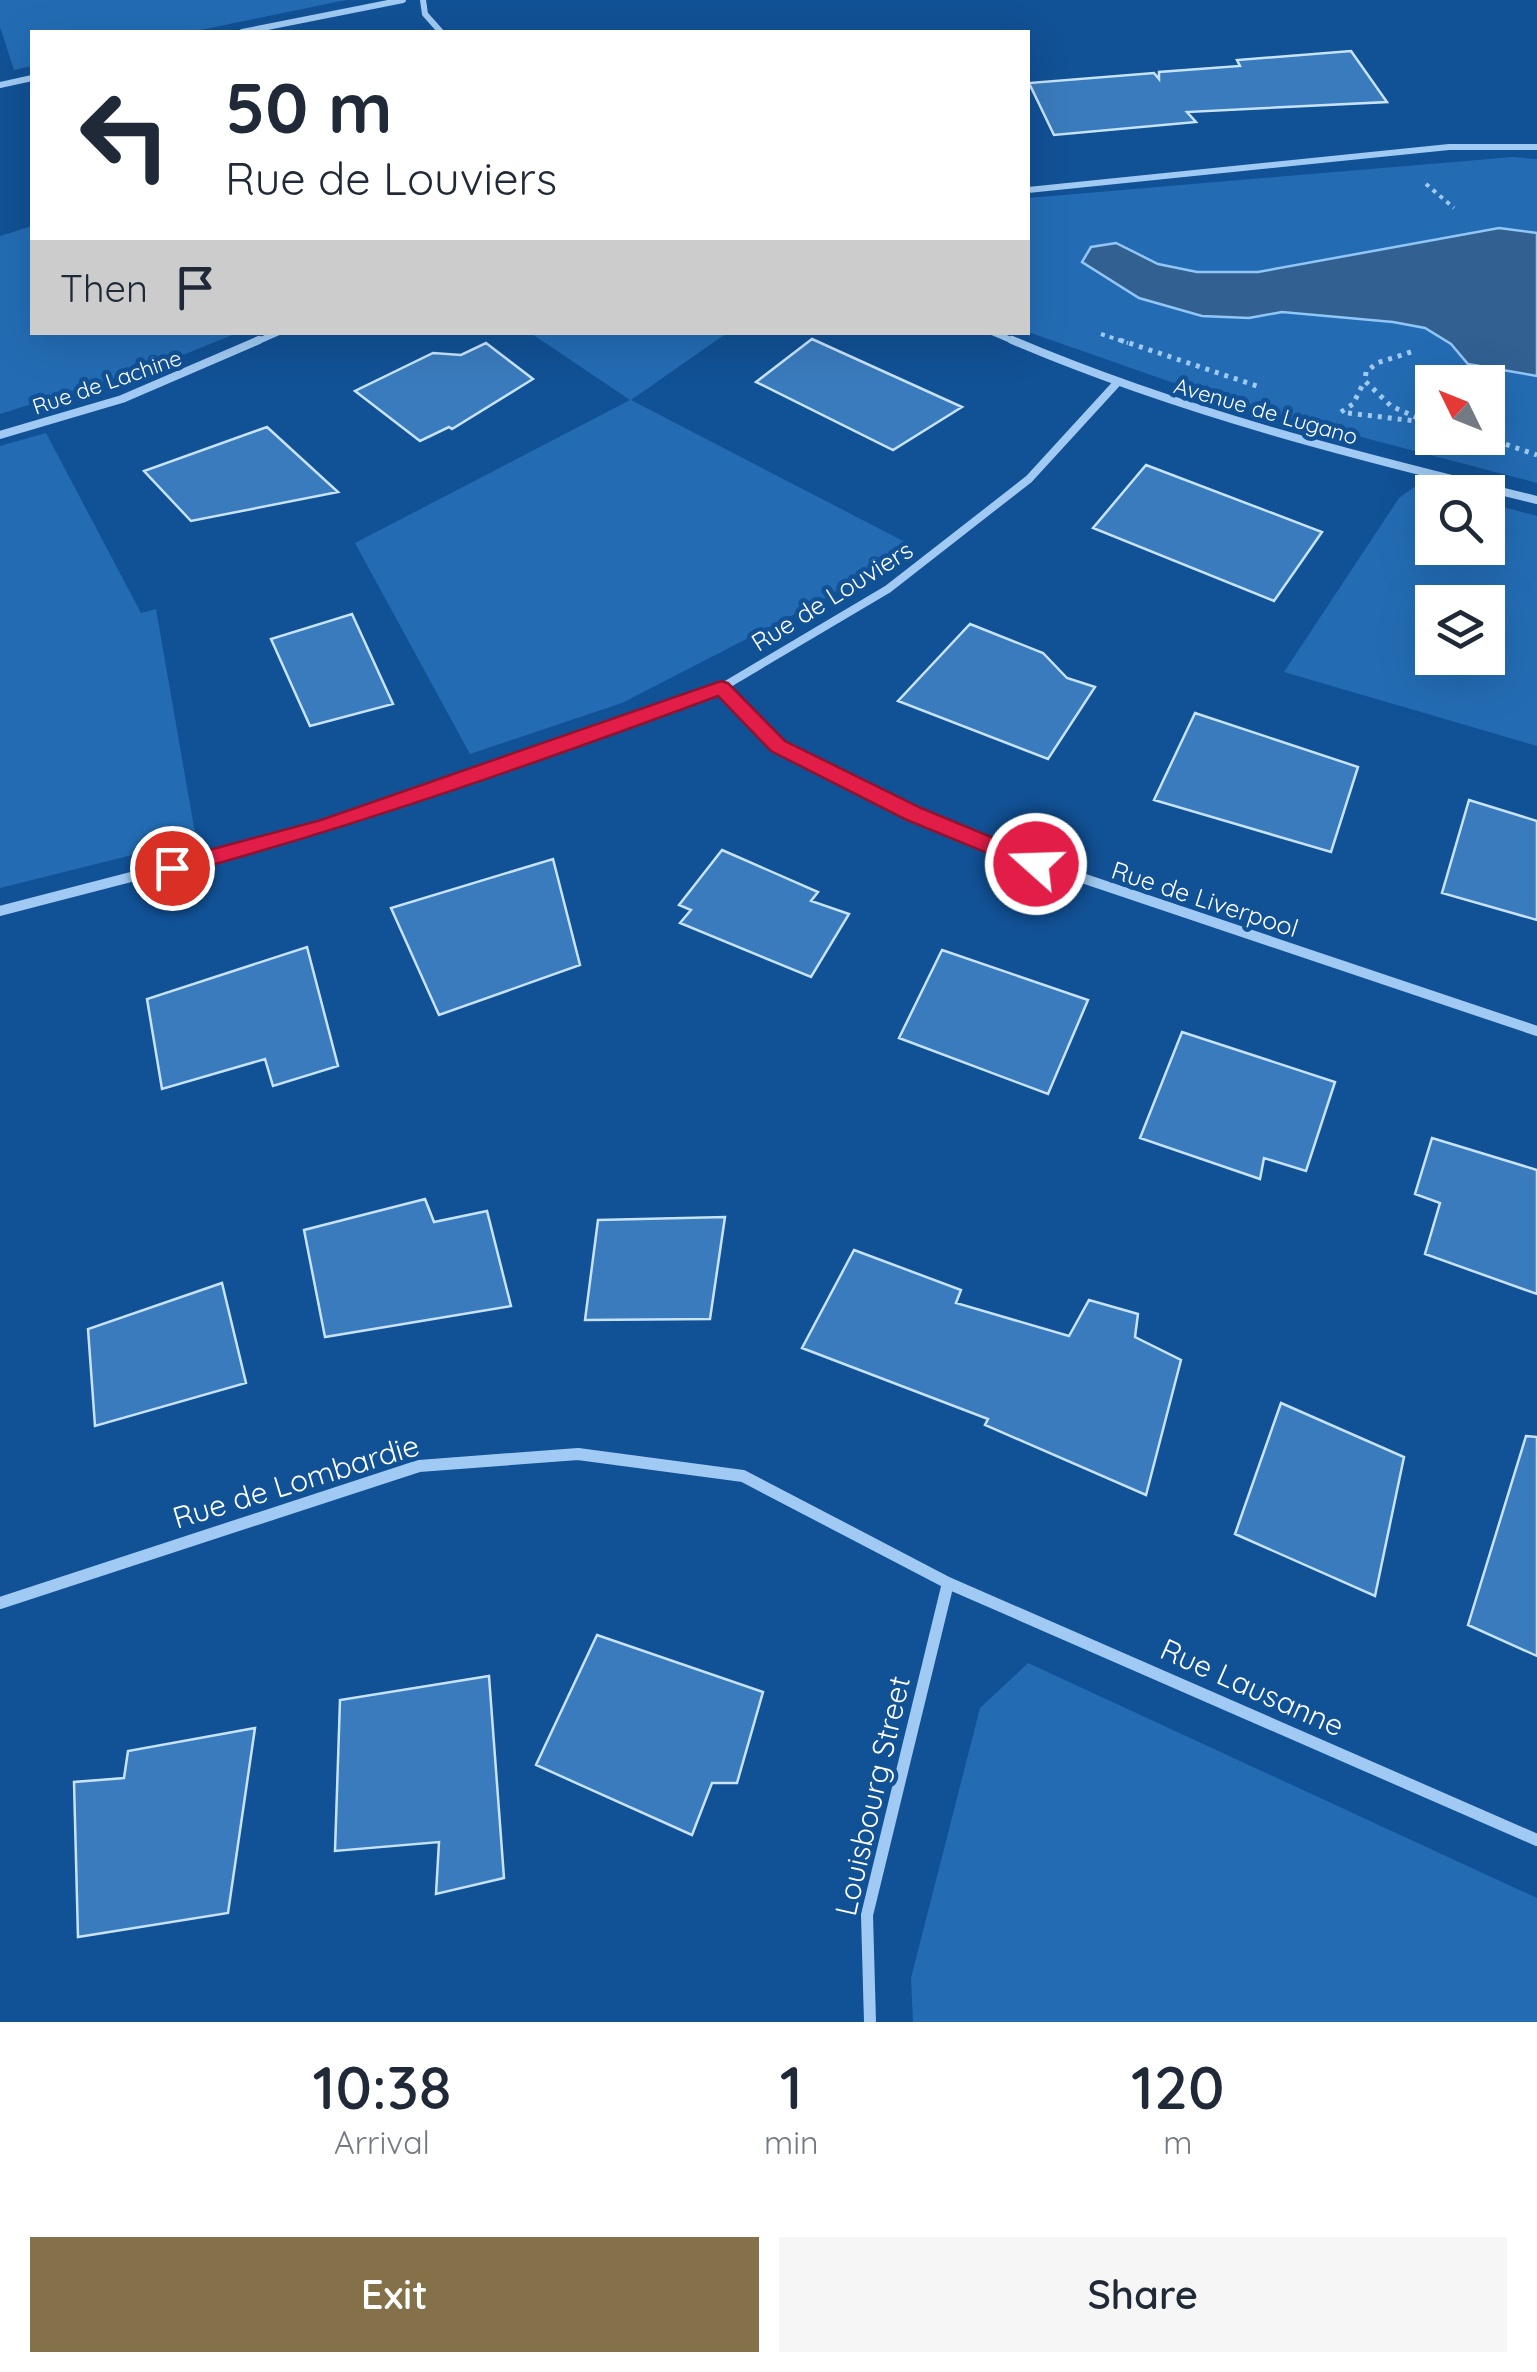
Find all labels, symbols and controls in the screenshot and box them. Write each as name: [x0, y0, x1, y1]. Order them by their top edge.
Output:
text: 50 m: [225, 63, 392, 151]
icon: left: [60, 70, 190, 200]
text: Rue de Louviers: [225, 150, 557, 206]
icon: arrive: [168, 260, 223, 315]
text: Then: [60, 264, 148, 312]
street label: Rue de Lachine: [29, 343, 185, 421]
north arrow: [1415, 365, 1505, 455]
map controls: [1415, 365, 1505, 675]
street label: Avenue de Lugano: [1171, 371, 1361, 451]
button: search: [1415, 475, 1505, 565]
street label: Rue de Louviers: [745, 534, 918, 658]
button: layers: [1415, 585, 1505, 675]
position arrow: [984, 812, 1088, 916]
pin: [130, 826, 215, 911]
icon: arrive: [145, 841, 200, 896]
street label: Rue de Liverpool: [1108, 854, 1302, 943]
street label: Rue de Lombardie: [168, 1426, 423, 1537]
street label: Rue Lausanne: [1155, 1630, 1350, 1745]
street label: Louisbourg Street: [826, 1672, 918, 1919]
text: 10:38: [313, 2049, 451, 2124]
text: 1: [780, 2049, 803, 2124]
text: 120: [1131, 2049, 1224, 2124]
text: Arrival: [334, 2122, 430, 2162]
text: min: [764, 2122, 819, 2162]
text: m: [1163, 2122, 1192, 2162]
button: Exit: [30, 2237, 759, 2352]
button: Share: [779, 2237, 1507, 2352]

